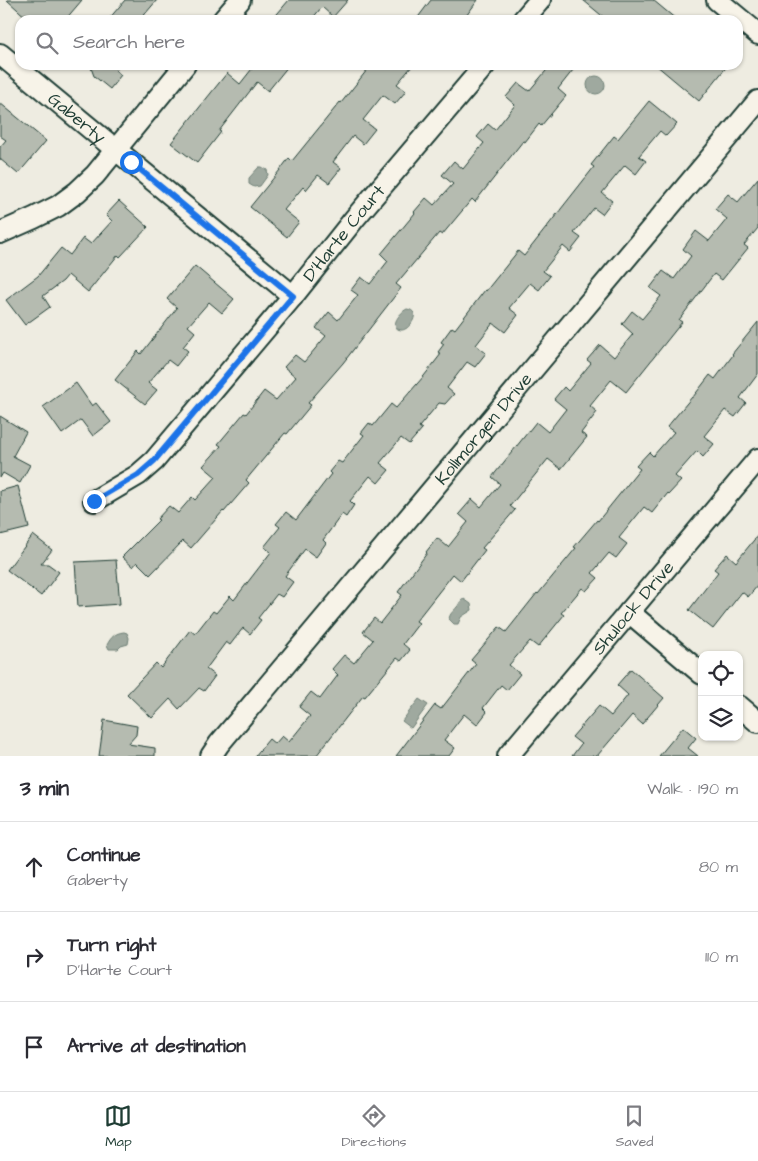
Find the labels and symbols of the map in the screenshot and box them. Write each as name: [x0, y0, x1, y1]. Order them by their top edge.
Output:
street label: Gaberty: [43, 86, 112, 150]
route start: [120, 151, 143, 174]
street label: D'Harte Court: [297, 179, 391, 287]
street label: Kollmorgen Drive: [429, 367, 538, 490]
route end: [83, 490, 106, 513]
street label: Shulock Drive: [586, 555, 680, 660]

